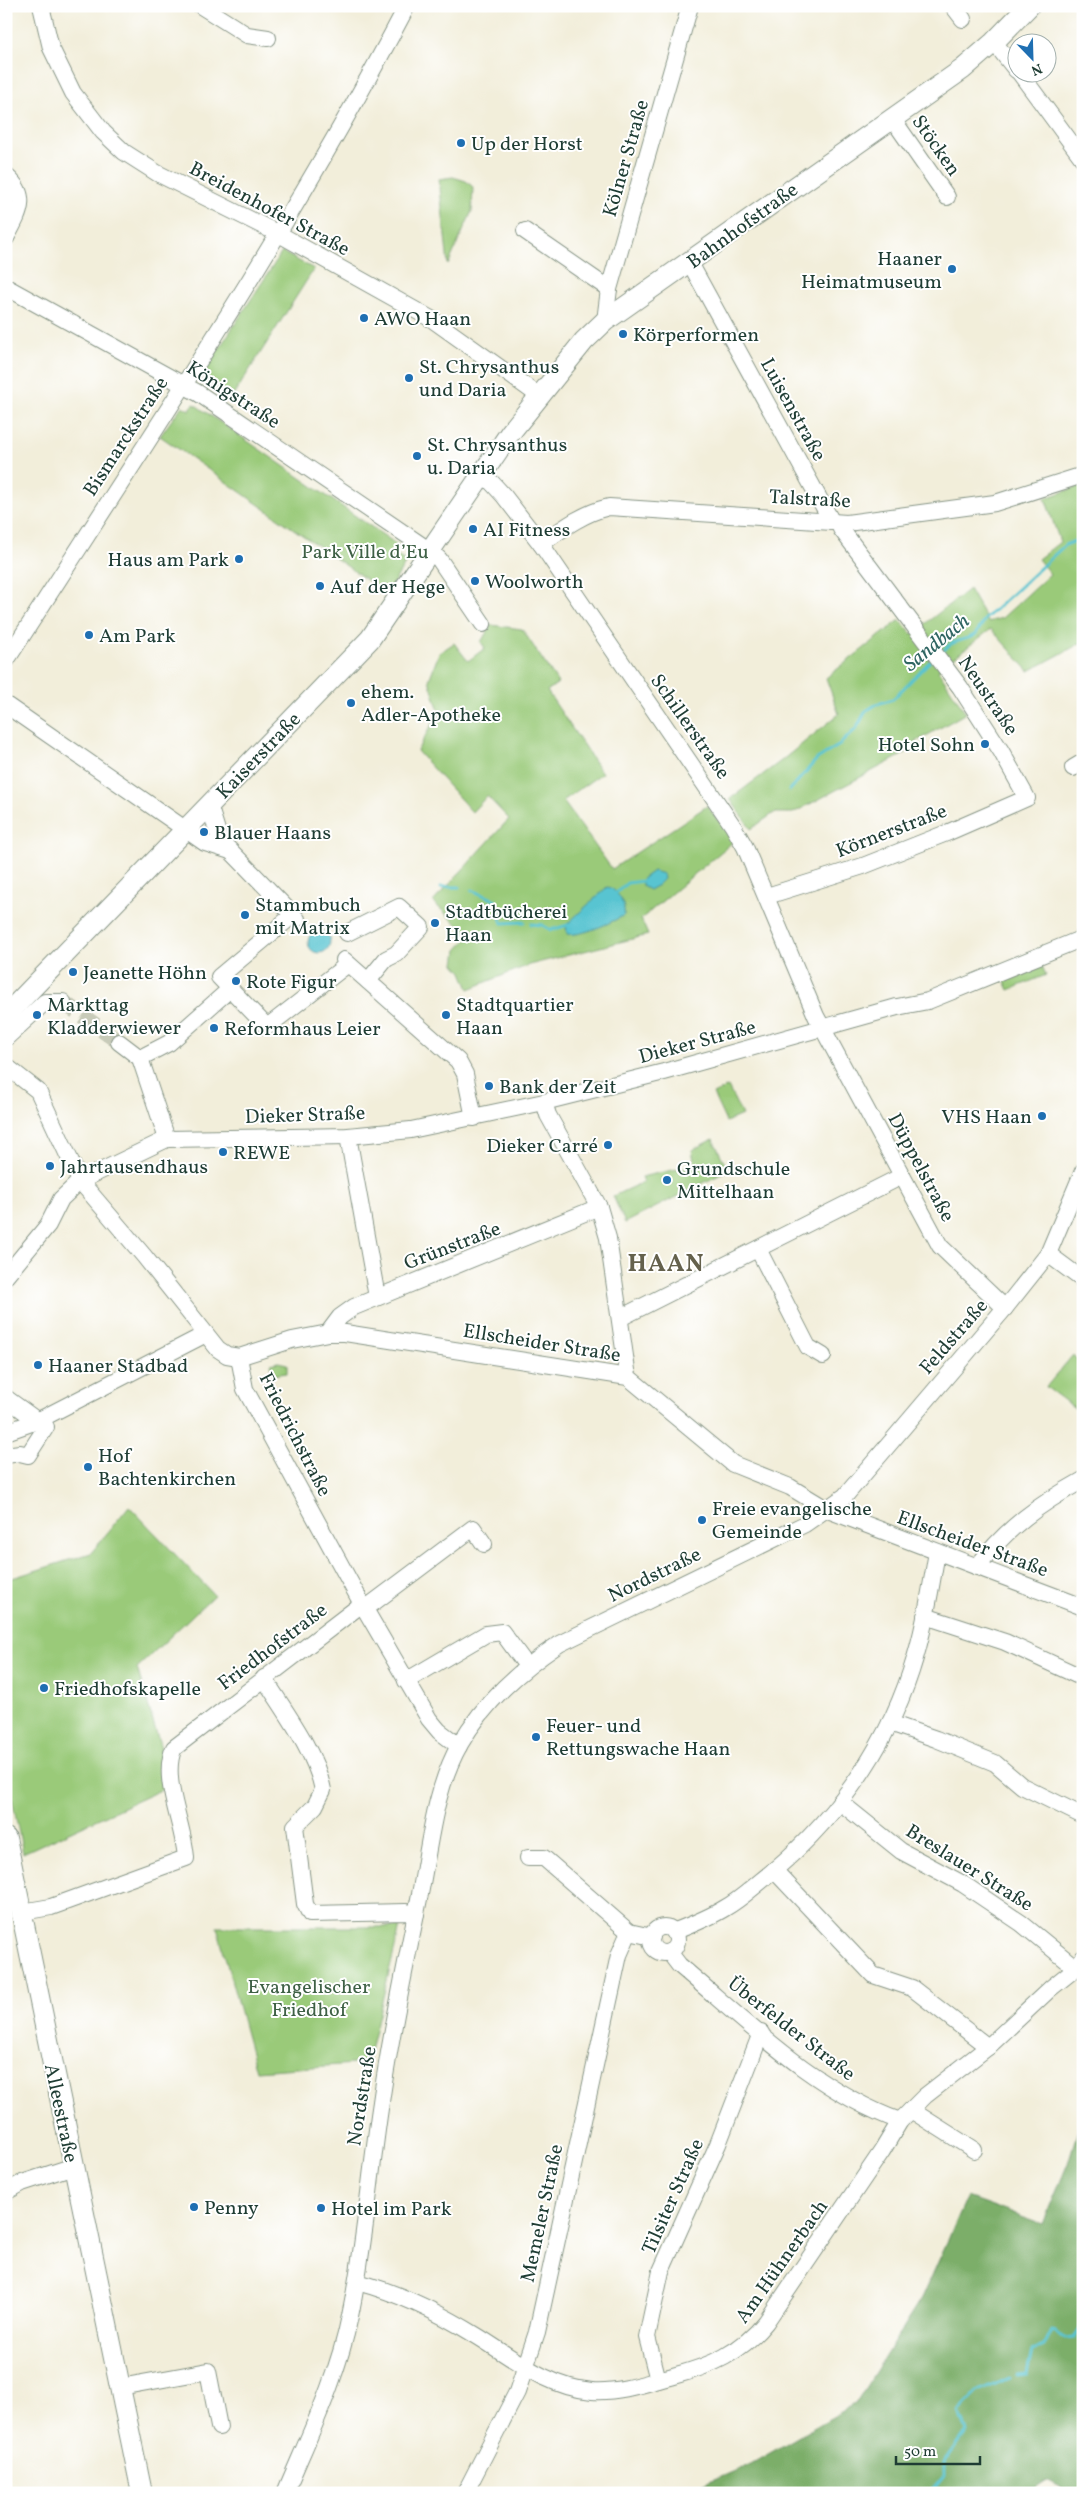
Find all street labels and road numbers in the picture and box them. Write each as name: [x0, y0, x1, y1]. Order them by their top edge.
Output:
street label: Kölner Straße: [597, 97, 657, 220]
street label: Stöcken: [904, 110, 967, 182]
street label: Breidenhofer Straße: [184, 156, 354, 264]
street label: Bahnhofstraße: [682, 177, 804, 276]
street label: Luisenstraße: [752, 353, 832, 467]
street label: Königstraße: [180, 355, 285, 437]
street label: Bismarckstraße: [77, 372, 176, 502]
street label: Talstraße: [768, 484, 851, 516]
street label: Neustraße: [950, 651, 1024, 742]
street label: Schillerstraße: [643, 669, 736, 785]
street label: Kaiserstraße: [211, 707, 308, 806]
street label: Körnerstraße: [832, 798, 951, 866]
street label: Dieker Straße: [636, 1014, 759, 1072]
street label: Dieker Straße: [244, 1100, 366, 1132]
street label: Düppelstraße: [880, 1109, 961, 1227]
street label: Grünstraße: [400, 1216, 505, 1278]
street label: Feldstraße: [914, 1293, 995, 1381]
street label: Ellscheider Straße: [461, 1318, 623, 1370]
street label: Friedrichstraße: [251, 1368, 338, 1502]
street label: Ellscheider Straße: [893, 1504, 1052, 1585]
street label: Nordstraße: [604, 1541, 706, 1610]
street label: Friedhofstraße: [213, 1597, 334, 1698]
street label: Breslauer Straße: [900, 1818, 1038, 1919]
street label: Überfelder Straße: [721, 1971, 861, 2089]
street label: Nordstraße: [341, 2044, 385, 2148]
street label: Alleestraße: [36, 2061, 84, 2165]
street label: Tilsiter Straße: [636, 2135, 712, 2259]
street label: Memeler Straße: [515, 2142, 571, 2285]
street label: Am Hühnerbach: [730, 2195, 836, 2330]

